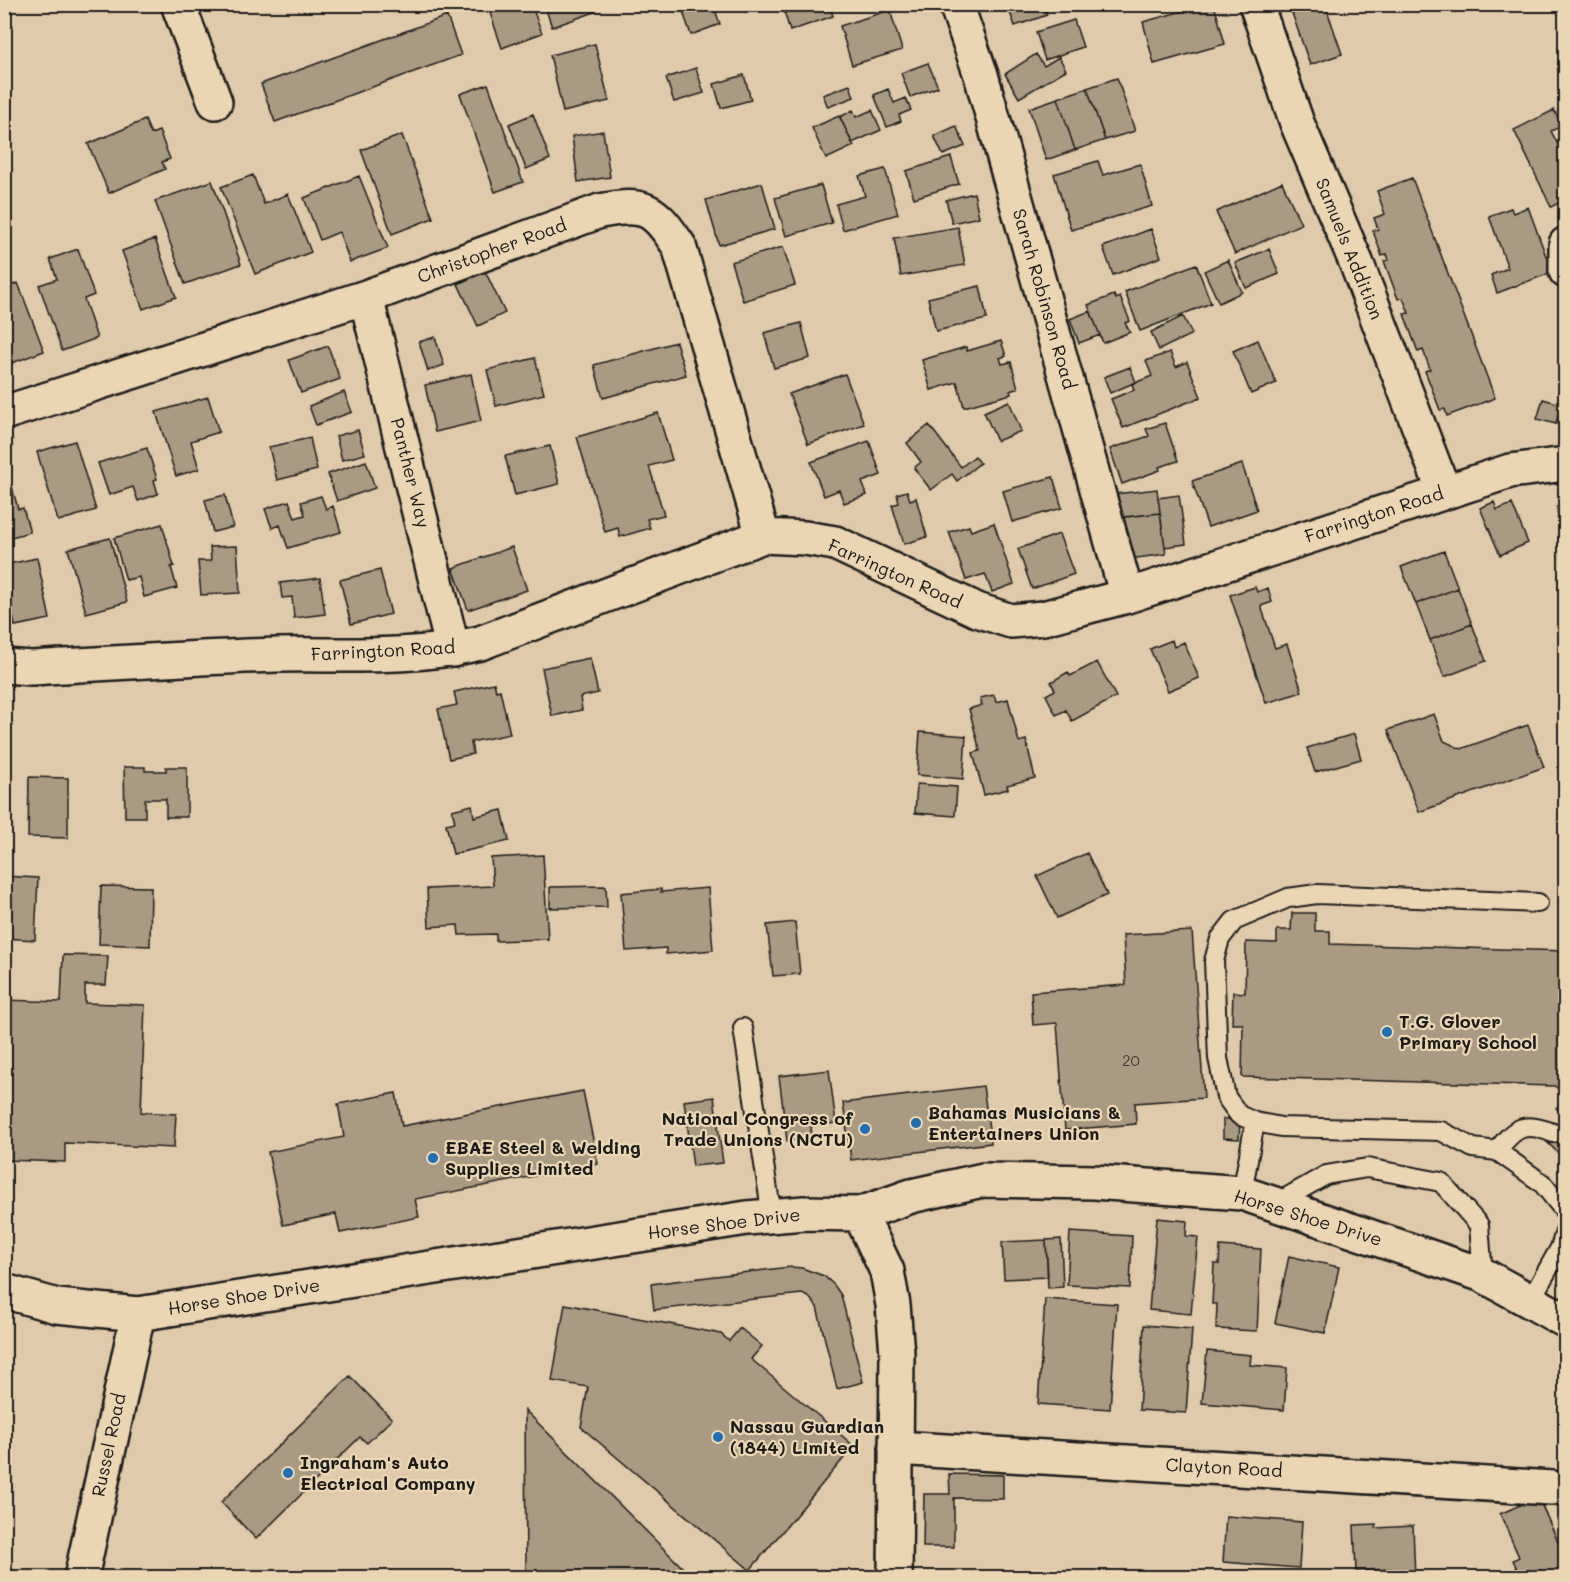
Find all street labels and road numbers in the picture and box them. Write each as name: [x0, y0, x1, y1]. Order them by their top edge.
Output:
street label: Samuels Addition: [1311, 174, 1389, 323]
street label: Sarah Robinson Road: [1008, 206, 1082, 392]
street label: Christopher Road: [414, 212, 569, 288]
street label: Panther Way: [386, 415, 436, 530]
street label: Farrington Road: [1301, 480, 1446, 548]
street label: Farrington Road: [825, 533, 966, 613]
street label: Farrington Road: [310, 634, 456, 666]
street label: Horse Shoe Drive: [1231, 1183, 1385, 1251]
street label: Horse Shoe Drive: [646, 1202, 802, 1244]
street label: Horse Shoe Drive: [166, 1272, 322, 1320]
street label: Russel Road: [85, 1391, 131, 1499]
street label: Clayton Road: [1165, 1452, 1283, 1482]

